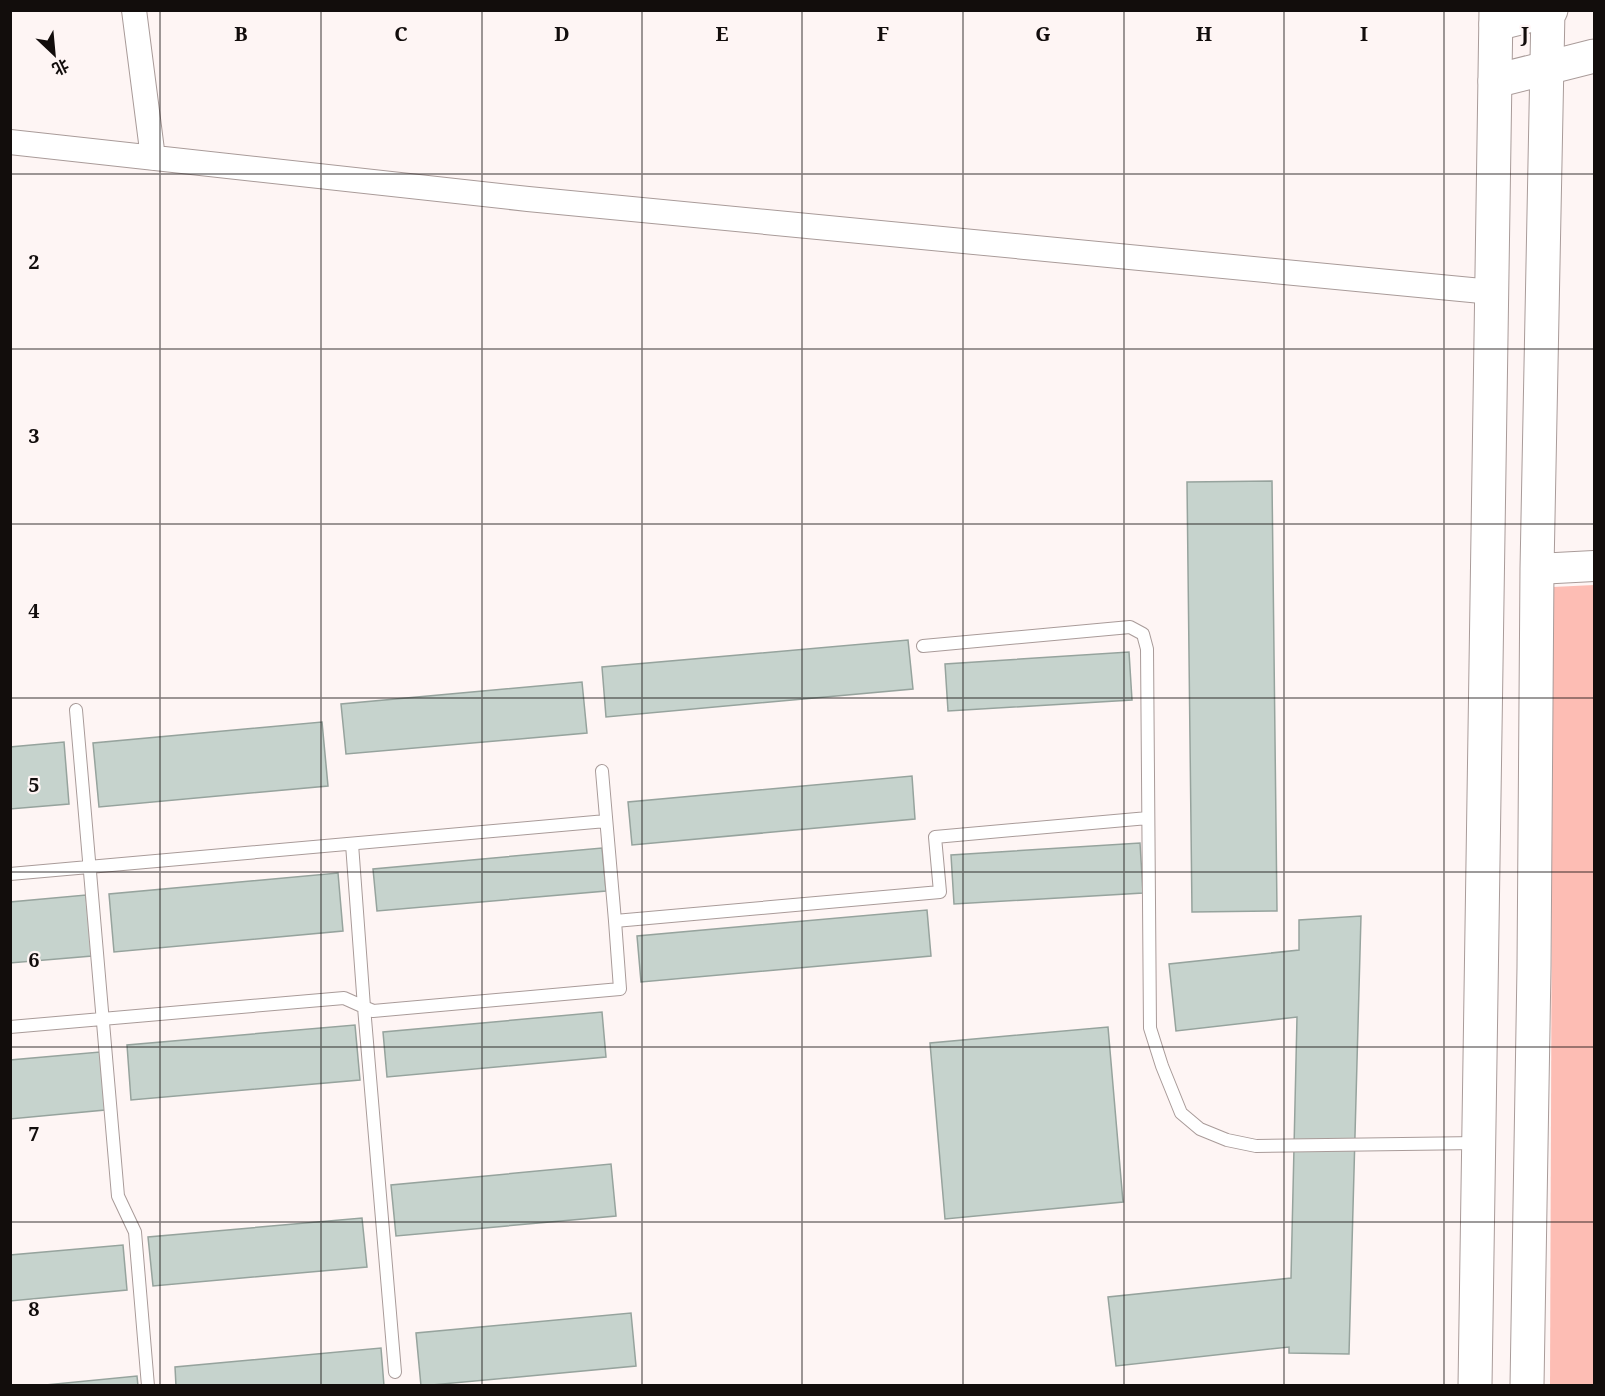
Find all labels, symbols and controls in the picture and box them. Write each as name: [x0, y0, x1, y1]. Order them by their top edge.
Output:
text: B: [234, 20, 248, 47]
text: C: [394, 20, 408, 47]
text: D: [554, 20, 570, 47]
text: E: [715, 20, 729, 47]
text: F: [877, 20, 889, 47]
text: G: [1035, 20, 1051, 47]
text: H: [1196, 20, 1212, 47]
text: I: [1360, 20, 1368, 47]
text: J: [1520, 20, 1529, 47]
north arrow: [24, 24, 84, 84]
text: 北: [49, 54, 73, 81]
text: 2: [28, 248, 40, 275]
text: 3: [28, 422, 40, 449]
text: 4: [28, 597, 40, 624]
text: 5: [28, 771, 40, 798]
text: 6: [28, 946, 40, 973]
text: 7: [28, 1120, 40, 1147]
text: 8: [28, 1295, 40, 1322]

